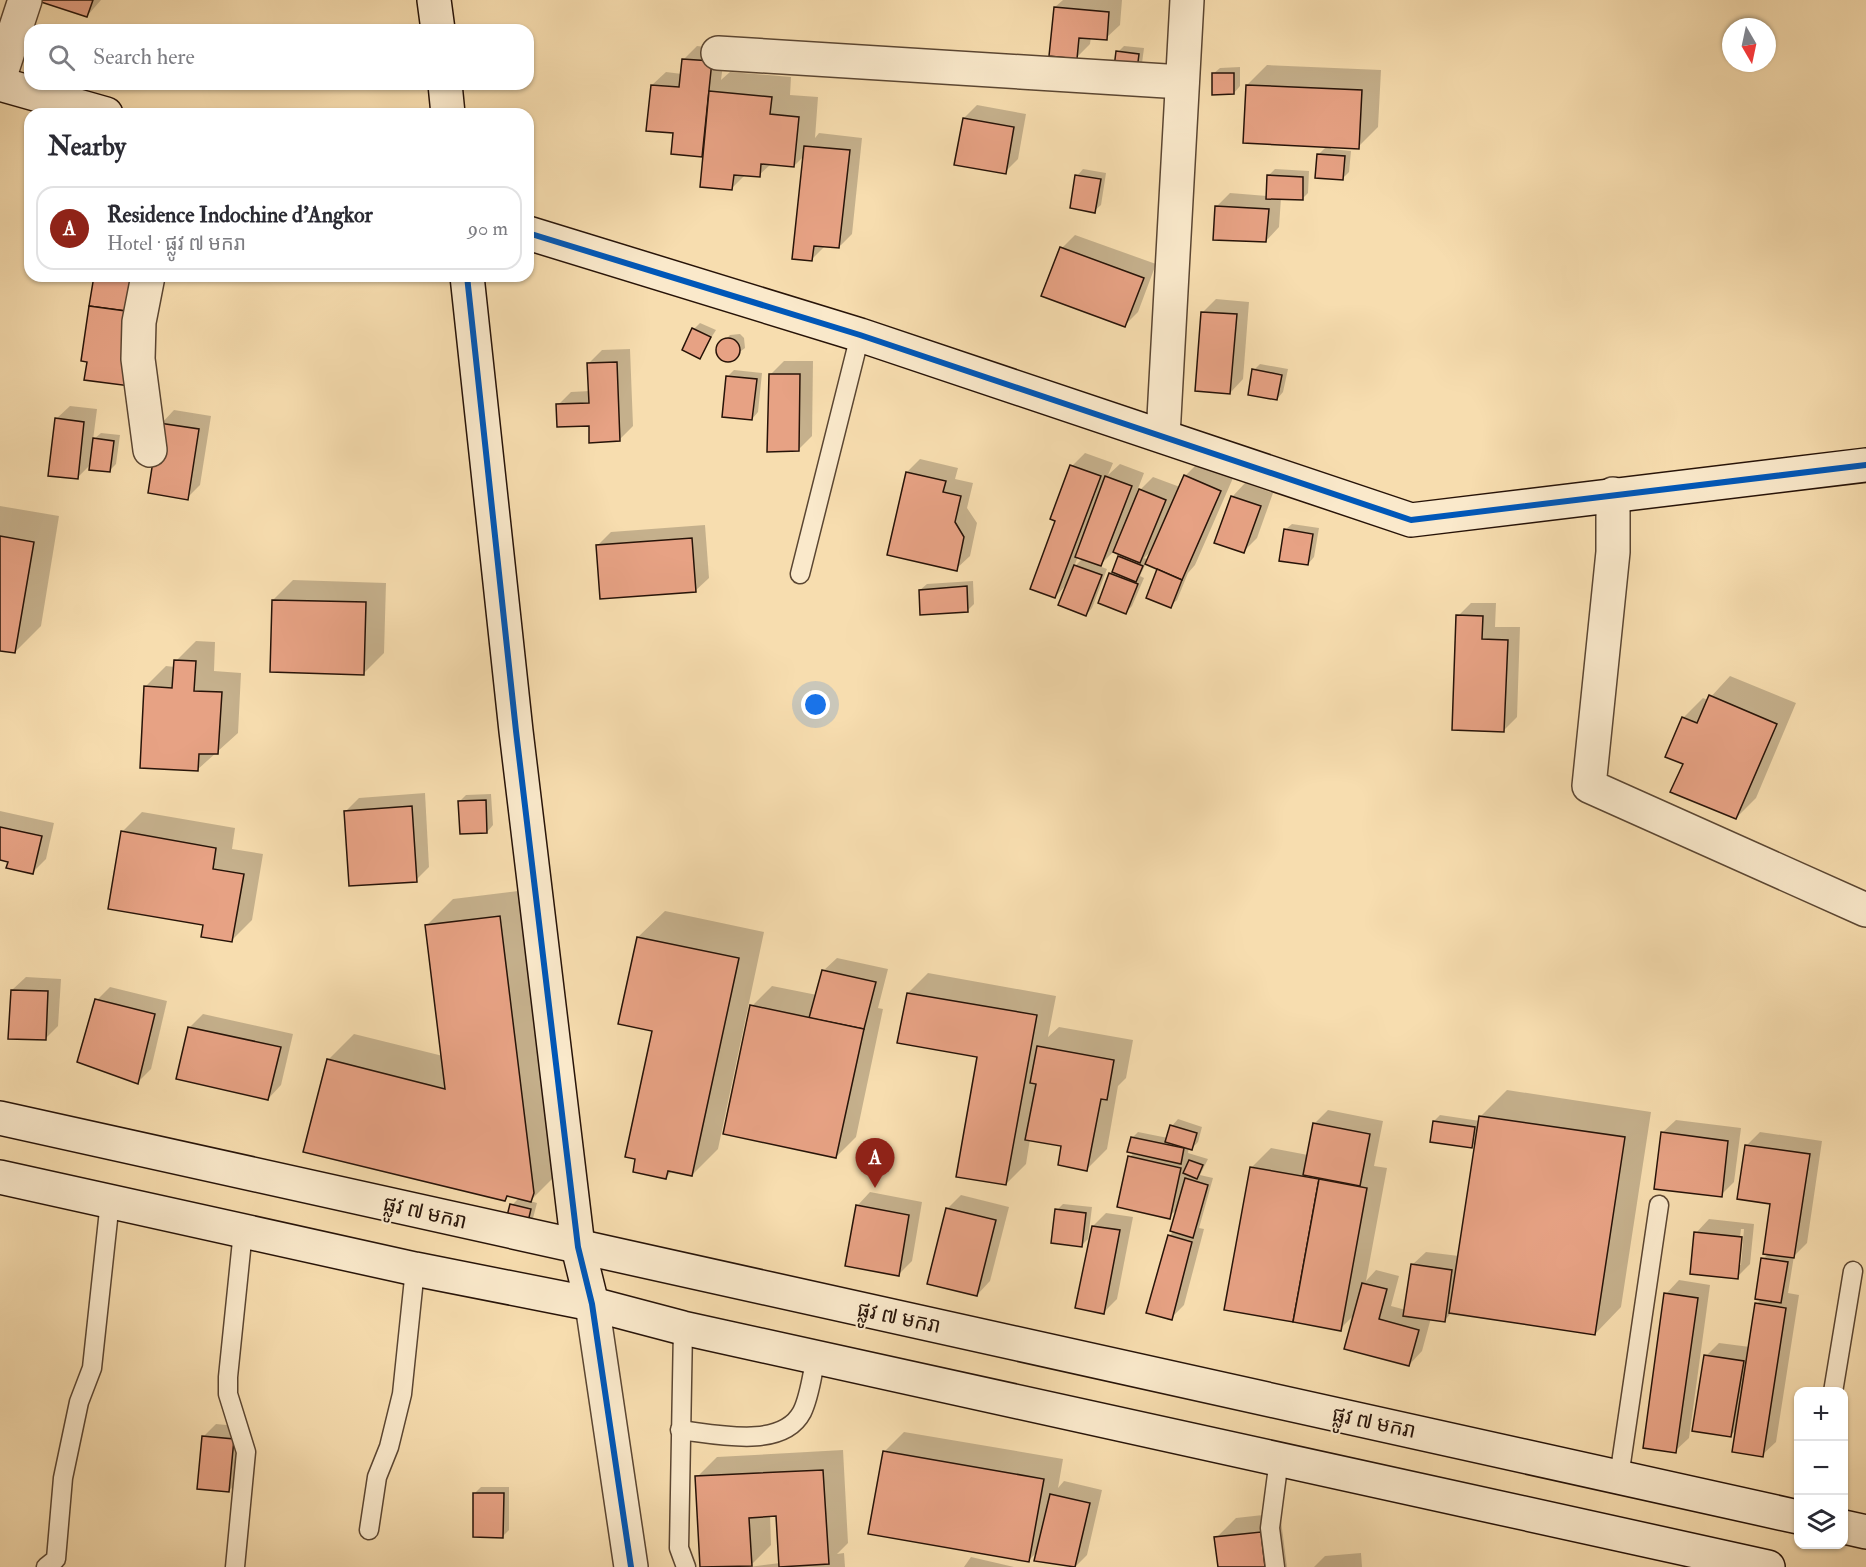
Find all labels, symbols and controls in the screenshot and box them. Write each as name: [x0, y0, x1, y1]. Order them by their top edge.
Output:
north arrow: [1722, 18, 1776, 72]
search box: [24, 24, 534, 90]
icon: search: [45, 41, 78, 74]
text: Search here: [93, 43, 195, 71]
text: Nearby: [48, 131, 126, 163]
text: Residence Indochine d'Angkor: [107, 201, 373, 229]
text: A: [63, 216, 76, 241]
text: 90 m: [468, 216, 508, 241]
text: Hotel · ផ្លូវ ៧ មករា: [107, 231, 246, 256]
your location: [801, 690, 830, 719]
pin: A: [856, 1138, 894, 1188]
street label: ផ្លូវ ៧ មករា: [379, 1190, 469, 1241]
street label: ផ្លូវ ៧ មករា: [854, 1296, 943, 1345]
map controls: [1794, 1387, 1848, 1549]
button: +: [1794, 1387, 1848, 1441]
street label: ផ្លូវ ៧ មករា: [1329, 1401, 1418, 1450]
button: −: [1794, 1441, 1848, 1495]
button: layers: [1794, 1495, 1848, 1549]

